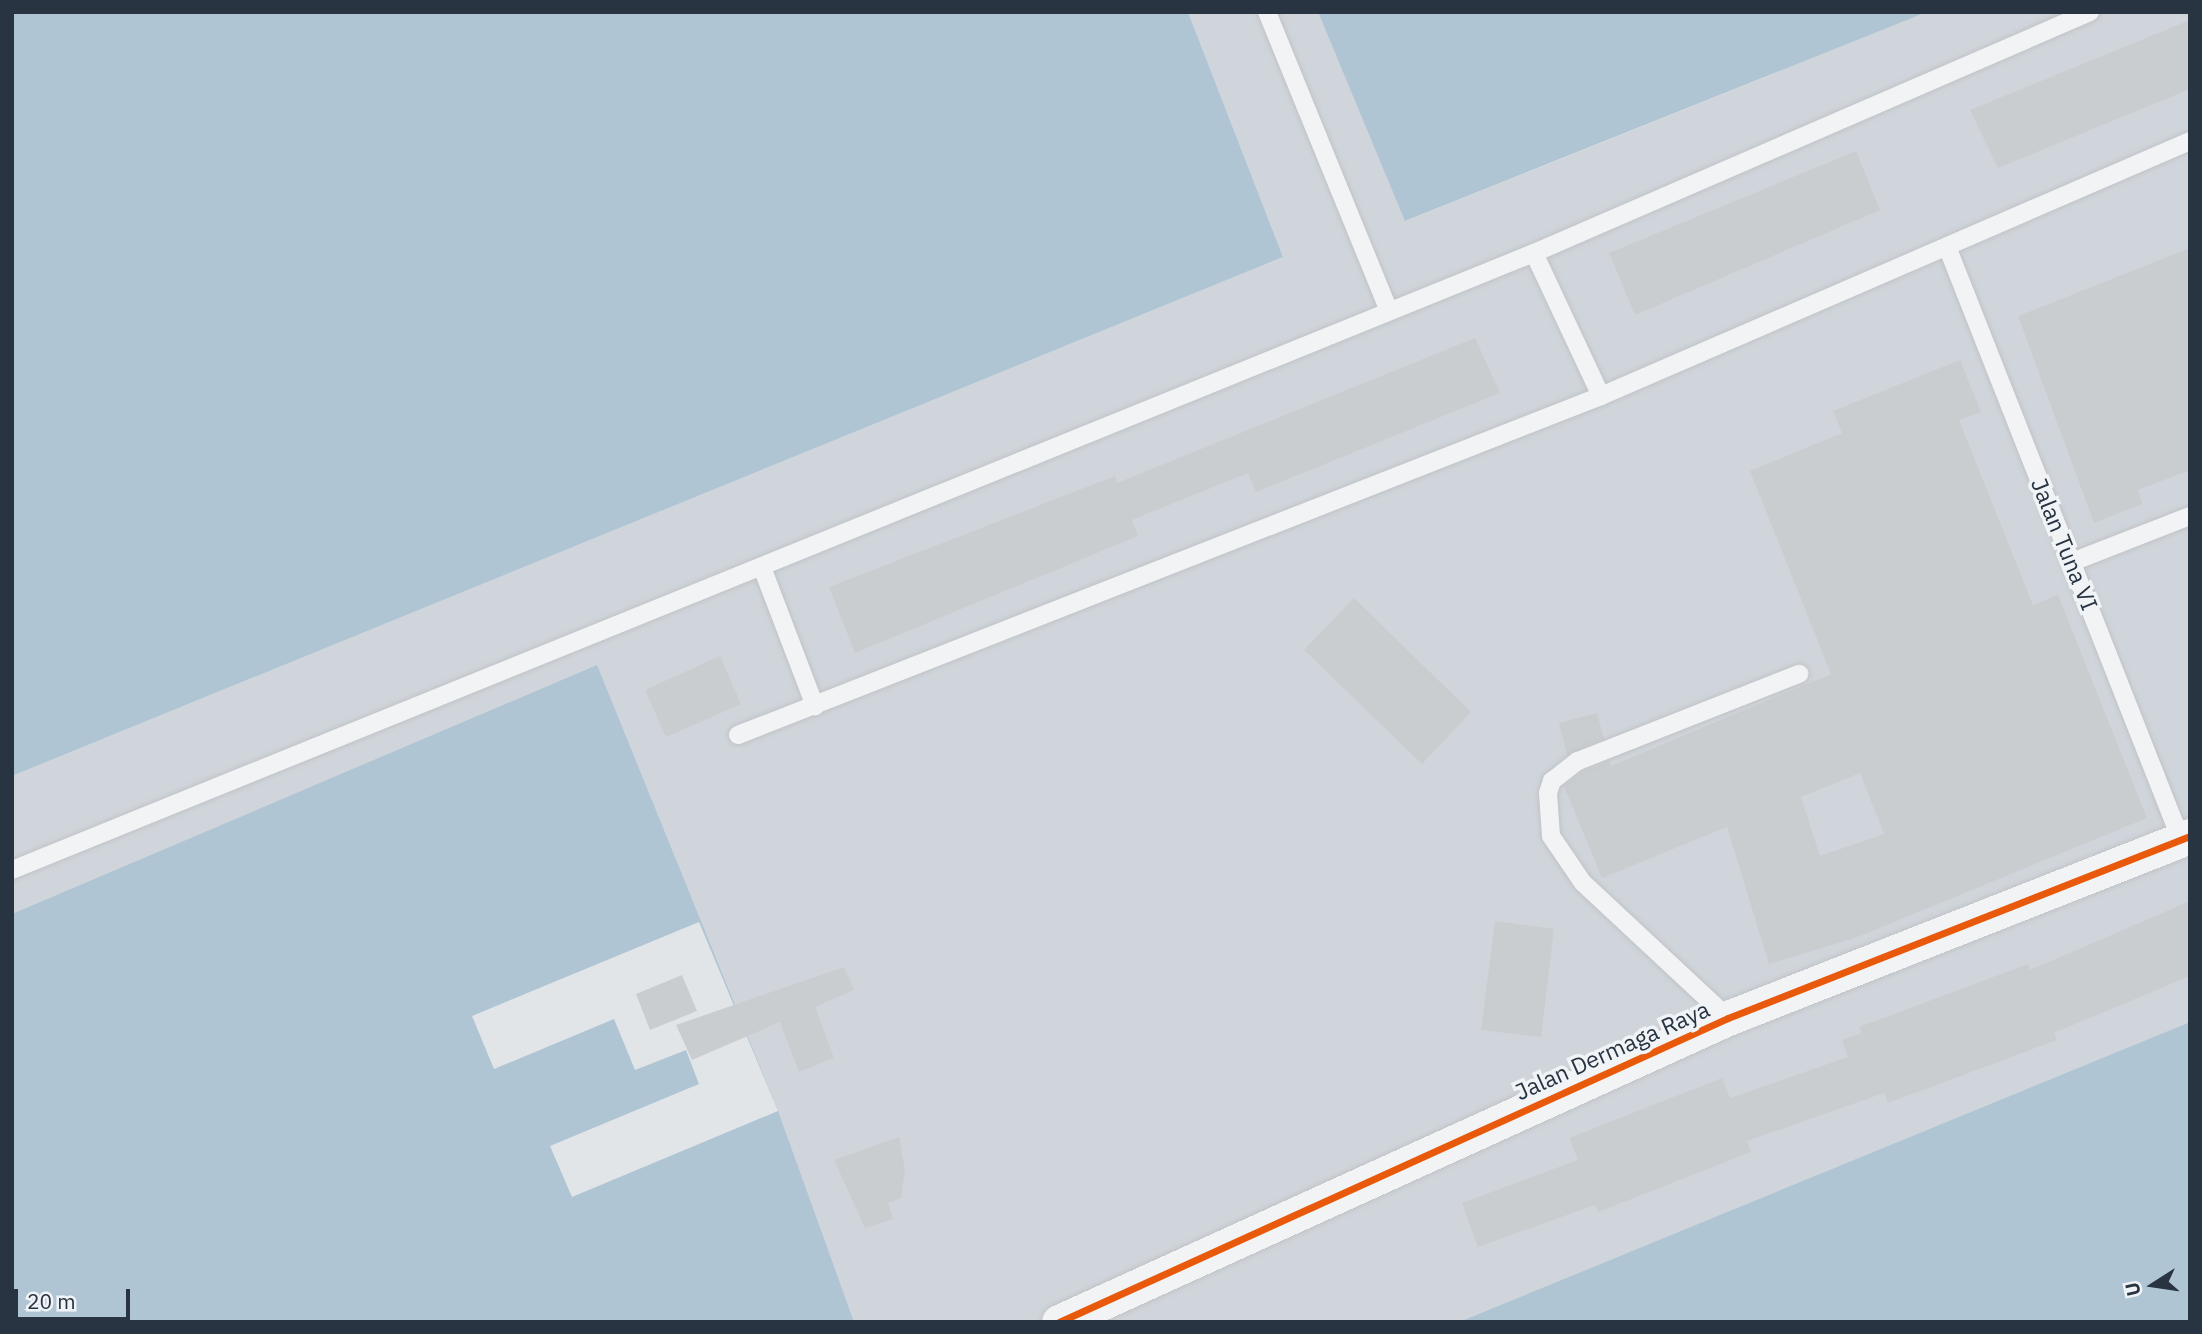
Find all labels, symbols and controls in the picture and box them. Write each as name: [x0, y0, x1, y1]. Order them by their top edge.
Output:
street label: Jalan Tuna VI: [2026, 474, 2104, 614]
street label: Jalan Dermaga Raya: [1511, 995, 1713, 1105]
north arrow: [2118, 1250, 2188, 1320]
scale bar: [18, 1274, 133, 1318]
text: U: [2119, 1280, 2146, 1298]
text: 20 m: [27, 1287, 76, 1315]

